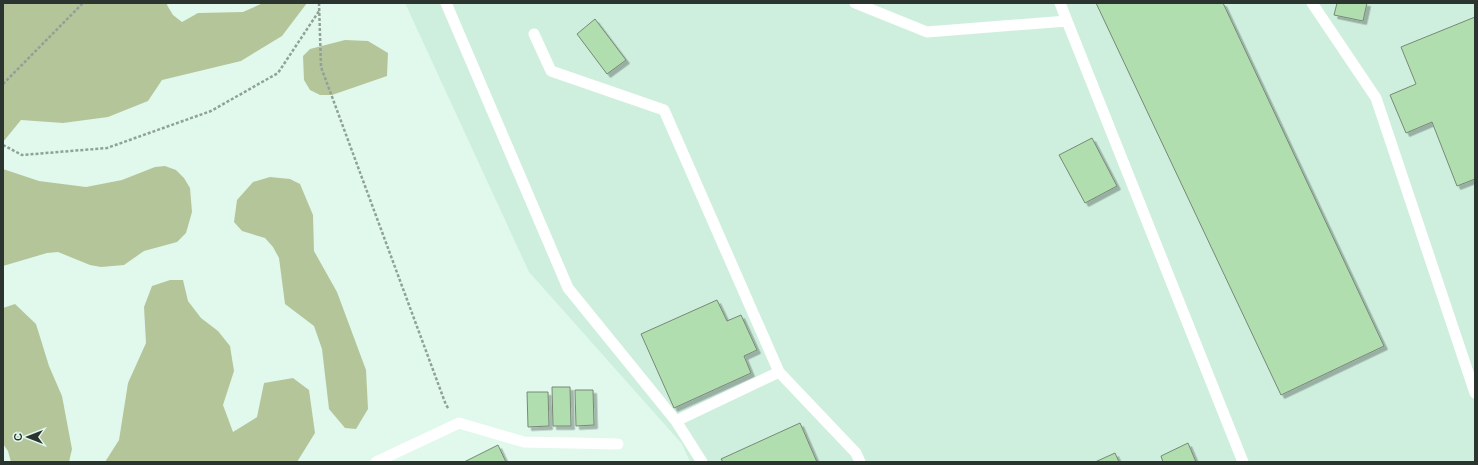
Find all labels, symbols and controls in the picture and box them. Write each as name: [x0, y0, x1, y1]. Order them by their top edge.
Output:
north arrow: [8, 417, 48, 457]
text: С: [11, 433, 24, 441]

